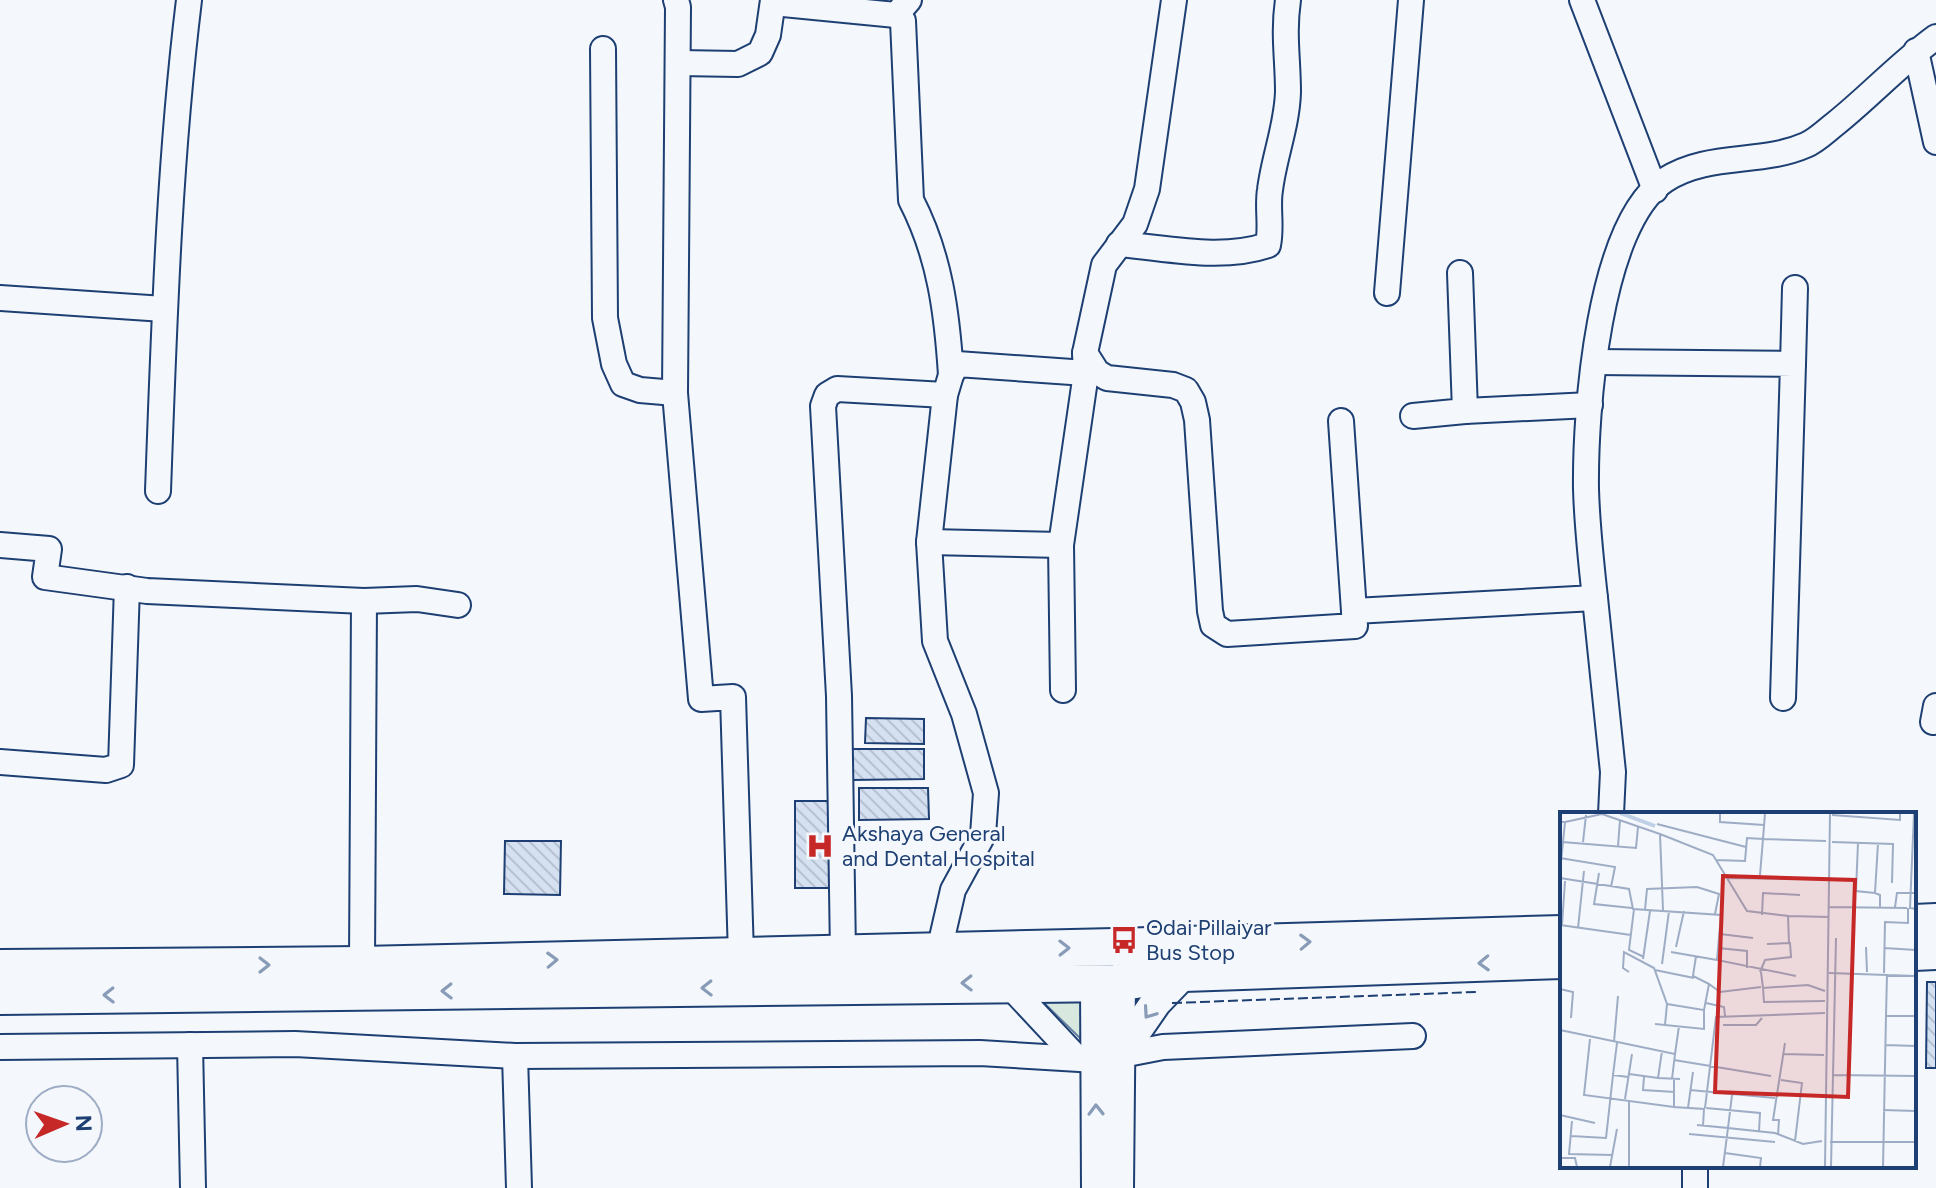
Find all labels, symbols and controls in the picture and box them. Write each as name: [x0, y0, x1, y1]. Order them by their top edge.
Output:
inset map: [1560, 812, 1916, 1168]
place label: Akshaya General and Dental Hospital: [842, 820, 1035, 872]
hospital icon: Akshaya General and Dental Hospital: [805, 831, 835, 861]
place label: Odai Pillaiyar Bus Stop: [1146, 914, 1272, 966]
bus stop icon: Odai Pillaiyar Bus Stop: [1109, 925, 1139, 955]
one-way arrow: [1299, 933, 1312, 950]
one-way arrow: [1058, 940, 1071, 957]
one-way arrow: [546, 951, 559, 969]
one-way arrow: [1477, 954, 1490, 971]
one-way arrow: [258, 957, 271, 974]
one-way arrow: [960, 974, 973, 992]
one-way arrow: [700, 979, 713, 997]
one-way arrow: [440, 982, 453, 1000]
one-way arrow: [102, 986, 115, 1003]
one-way arrow: [1144, 1005, 1159, 1019]
north arrow: [24, 1084, 104, 1164]
one-way arrow: [1087, 1103, 1105, 1116]
text: N: [70, 1114, 97, 1132]

